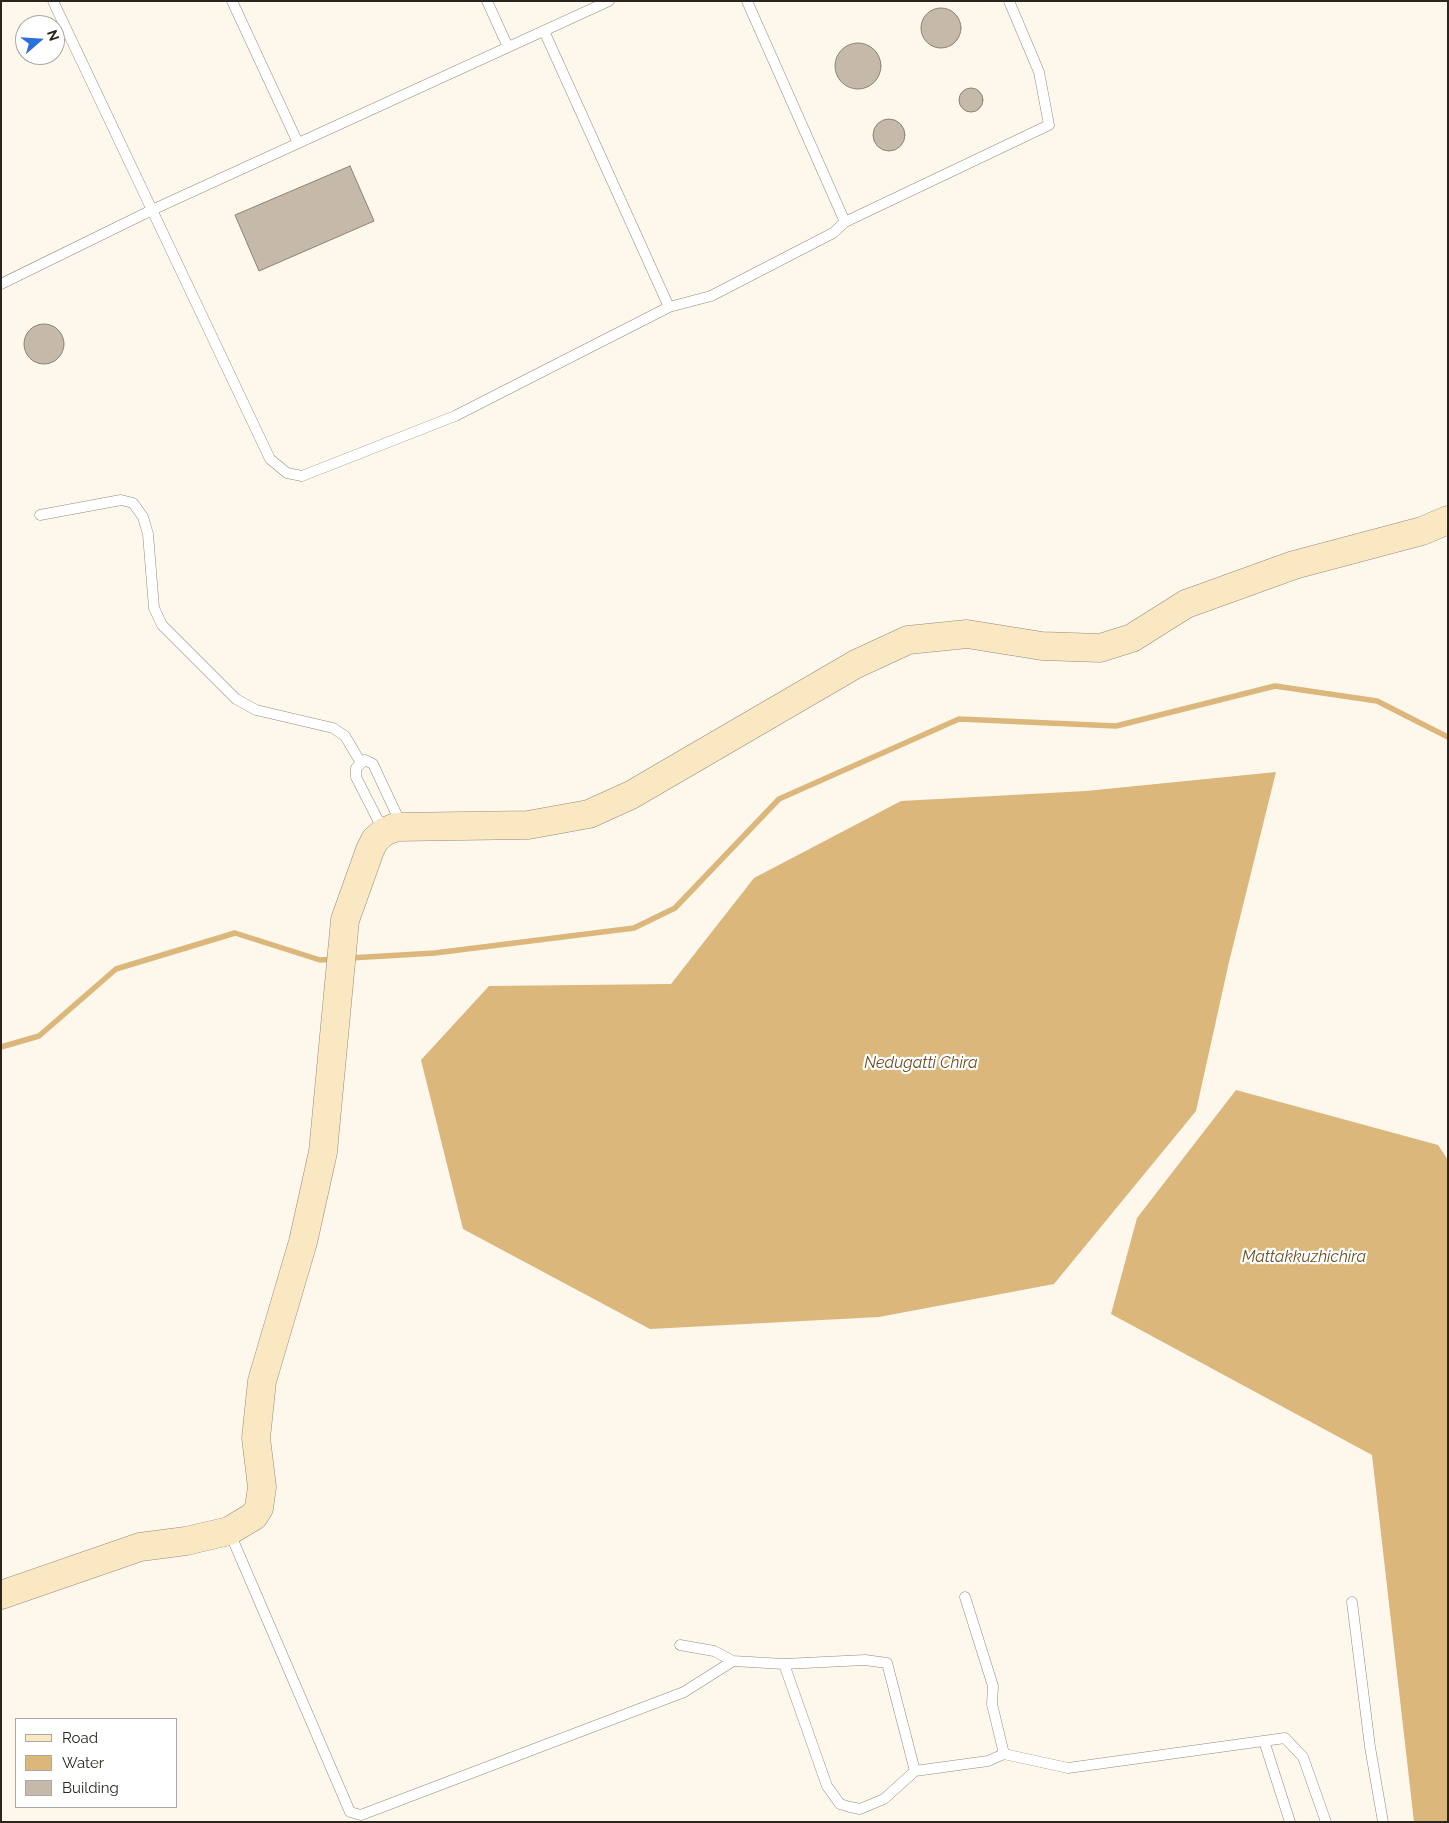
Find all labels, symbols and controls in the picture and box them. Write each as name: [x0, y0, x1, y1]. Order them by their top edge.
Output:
north arrow: [15, 15, 65, 65]
text: N: [44, 28, 63, 43]
water label: Nedugatti Chira: [864, 1053, 978, 1073]
water label: Mattakkuzhichira: [1242, 1247, 1366, 1267]
legend: [15, 1718, 178, 1808]
text: Road: [62, 1729, 98, 1747]
text: Water: [62, 1754, 104, 1772]
text: Building: [62, 1779, 119, 1797]

